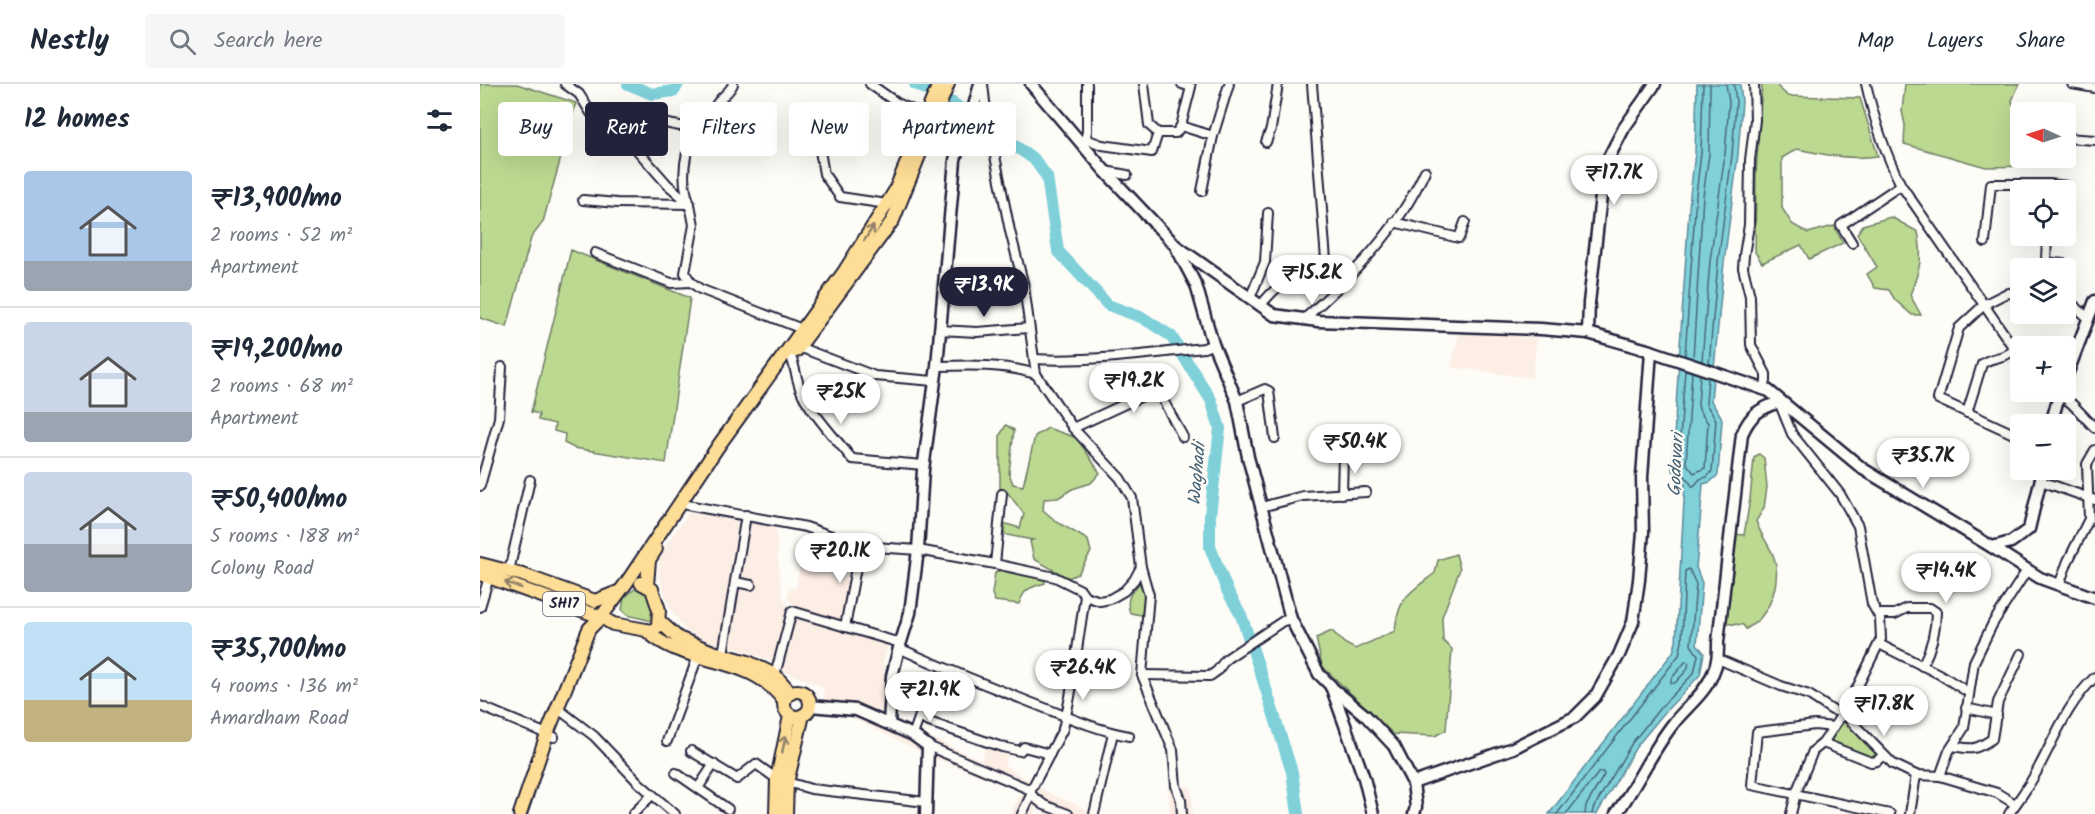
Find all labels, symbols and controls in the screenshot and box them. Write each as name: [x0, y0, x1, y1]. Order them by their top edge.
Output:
search box: [145, 14, 565, 68]
text: Nestly: [30, 19, 109, 64]
text: Search here: [214, 24, 323, 59]
icon: search: [166, 25, 199, 58]
text: Map: [1857, 25, 1894, 58]
text: Layers: [1927, 25, 1983, 58]
text: Share: [2016, 25, 2065, 58]
text: 12 homes: [24, 99, 130, 141]
chip: Buy: [498, 102, 573, 156]
chip: Rent: [585, 102, 668, 156]
chip: Filters: [680, 102, 777, 156]
chip: New: [789, 102, 869, 156]
chip: Apartment: [881, 102, 1016, 156]
north arrow: [2010, 102, 2076, 168]
map controls: [2010, 102, 2076, 480]
icon: filters: [423, 104, 456, 137]
pin: ₹17.7K: [1565, 155, 1663, 206]
text: ₹17.7K: [1584, 158, 1644, 190]
text: ₹13,900/mo: [210, 178, 342, 220]
button: locate: [2010, 180, 2076, 246]
icon: home: [72, 195, 144, 267]
text: 2 rooms · 52 m²: [210, 220, 352, 252]
one-way arrow: [863, 225, 875, 242]
text: Apartment: [210, 252, 299, 284]
pin: ₹15.2K: [1263, 255, 1361, 306]
text: ₹15.2K: [1281, 258, 1343, 290]
button: layers: [2010, 258, 2076, 324]
pin: ₹13.9K: [935, 267, 1033, 318]
text: ₹13.9K: [953, 270, 1015, 302]
text: ₹19,200/mo: [210, 329, 343, 371]
button: +: [2010, 336, 2076, 402]
icon: home: [72, 346, 144, 418]
pin: ₹19.2K: [1085, 363, 1183, 414]
text: ₹19.2K: [1103, 366, 1165, 398]
text: 2 rooms · 68 m²: [210, 371, 353, 403]
pin: ₹25K: [805, 374, 877, 425]
text: ₹25K: [815, 377, 867, 409]
text: Apartment: [210, 403, 299, 435]
button: −: [2010, 414, 2076, 480]
pin: ₹50.4K: [1306, 424, 1404, 475]
text: ₹50.4K: [1322, 427, 1388, 459]
water label: Godavari: [1661, 429, 1693, 497]
water label: Waghadi: [1181, 438, 1215, 506]
pin: ₹35.7K: [1874, 438, 1972, 489]
text: ₹35.7K: [1891, 441, 1955, 473]
text: ₹50,400/mo: [210, 479, 347, 521]
icon: home: [72, 496, 144, 568]
text: 5 rooms · 188 m²: [210, 521, 359, 553]
pin: ₹20.1K: [791, 533, 889, 584]
text: ₹20.1K: [809, 536, 871, 568]
text: Colony Road: [210, 553, 313, 585]
pin: ₹14.4K: [1897, 553, 1995, 604]
text: ₹14.4K: [1915, 556, 1977, 588]
one-way arrow: [504, 579, 523, 590]
road number: SH17: [543, 592, 585, 616]
text: ₹35,700/mo: [210, 629, 346, 671]
icon: home: [72, 646, 144, 718]
pin: ₹26.4K: [1034, 650, 1132, 701]
text: ₹26.4K: [1049, 653, 1117, 685]
text: 4 rooms · 136 m²: [210, 671, 358, 703]
pin: ₹21.9K: [881, 672, 979, 723]
text: ₹21.9K: [899, 675, 961, 707]
pin: ₹17.8K: [1835, 686, 1933, 737]
text: ₹17.8K: [1853, 689, 1915, 721]
text: Amardham Road: [210, 703, 348, 735]
one-way arrow: [779, 735, 790, 754]

